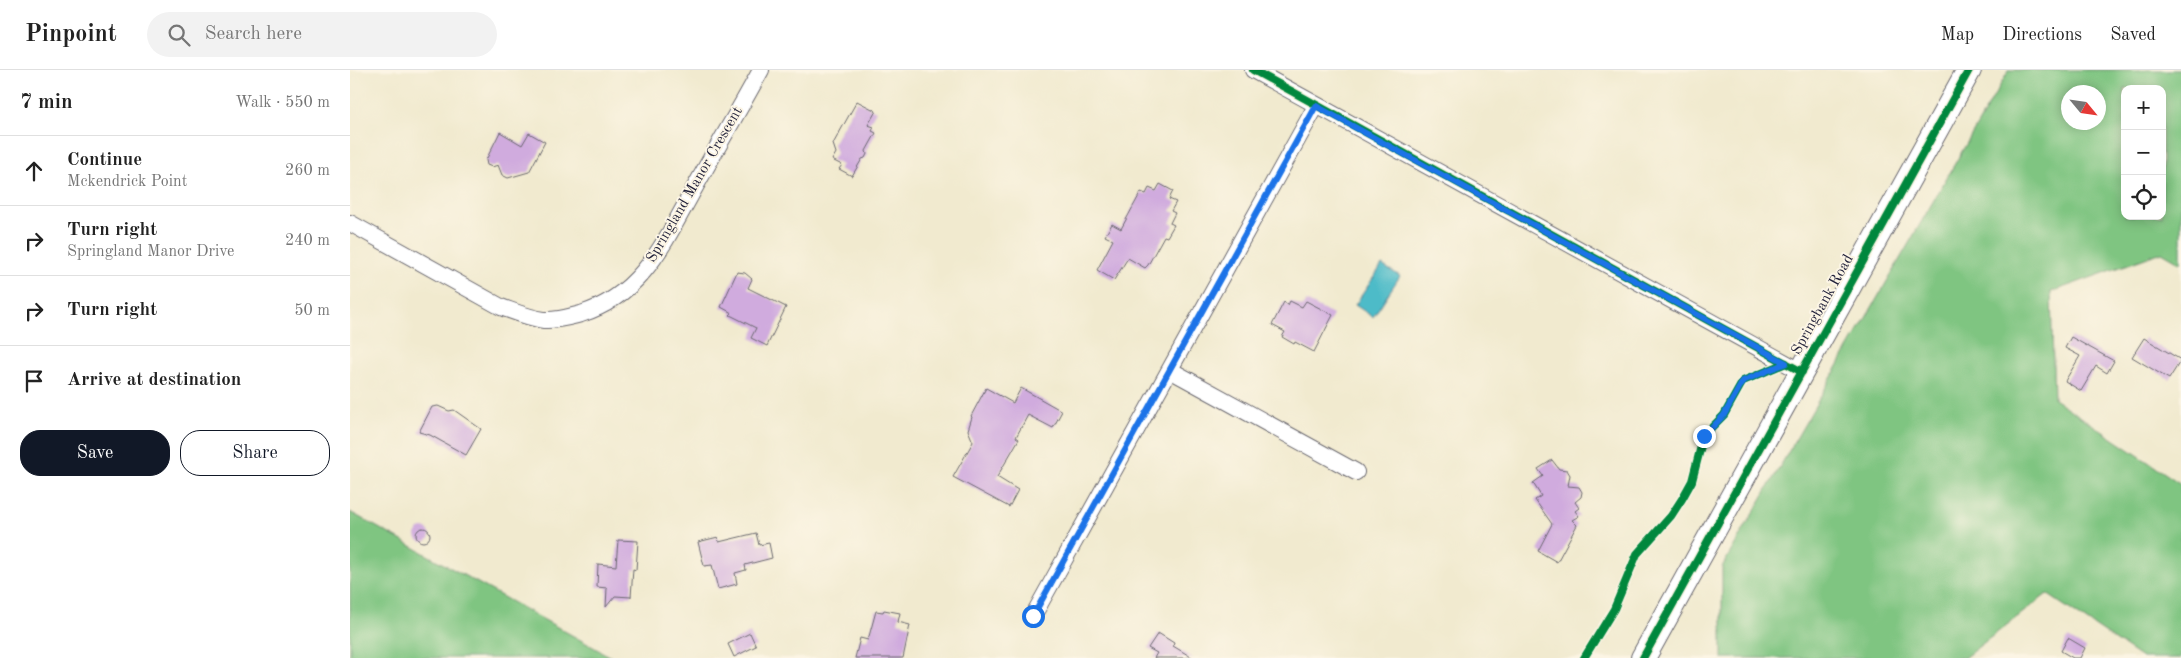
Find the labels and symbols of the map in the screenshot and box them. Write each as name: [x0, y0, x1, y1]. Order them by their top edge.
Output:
north arrow: [2061, 85, 2106, 130]
street label: Springland Manor Crescent: [644, 104, 746, 266]
street label: Springbank Road: [1789, 252, 1857, 358]
route end: [1693, 425, 1716, 448]
route start: [1022, 605, 1045, 628]

